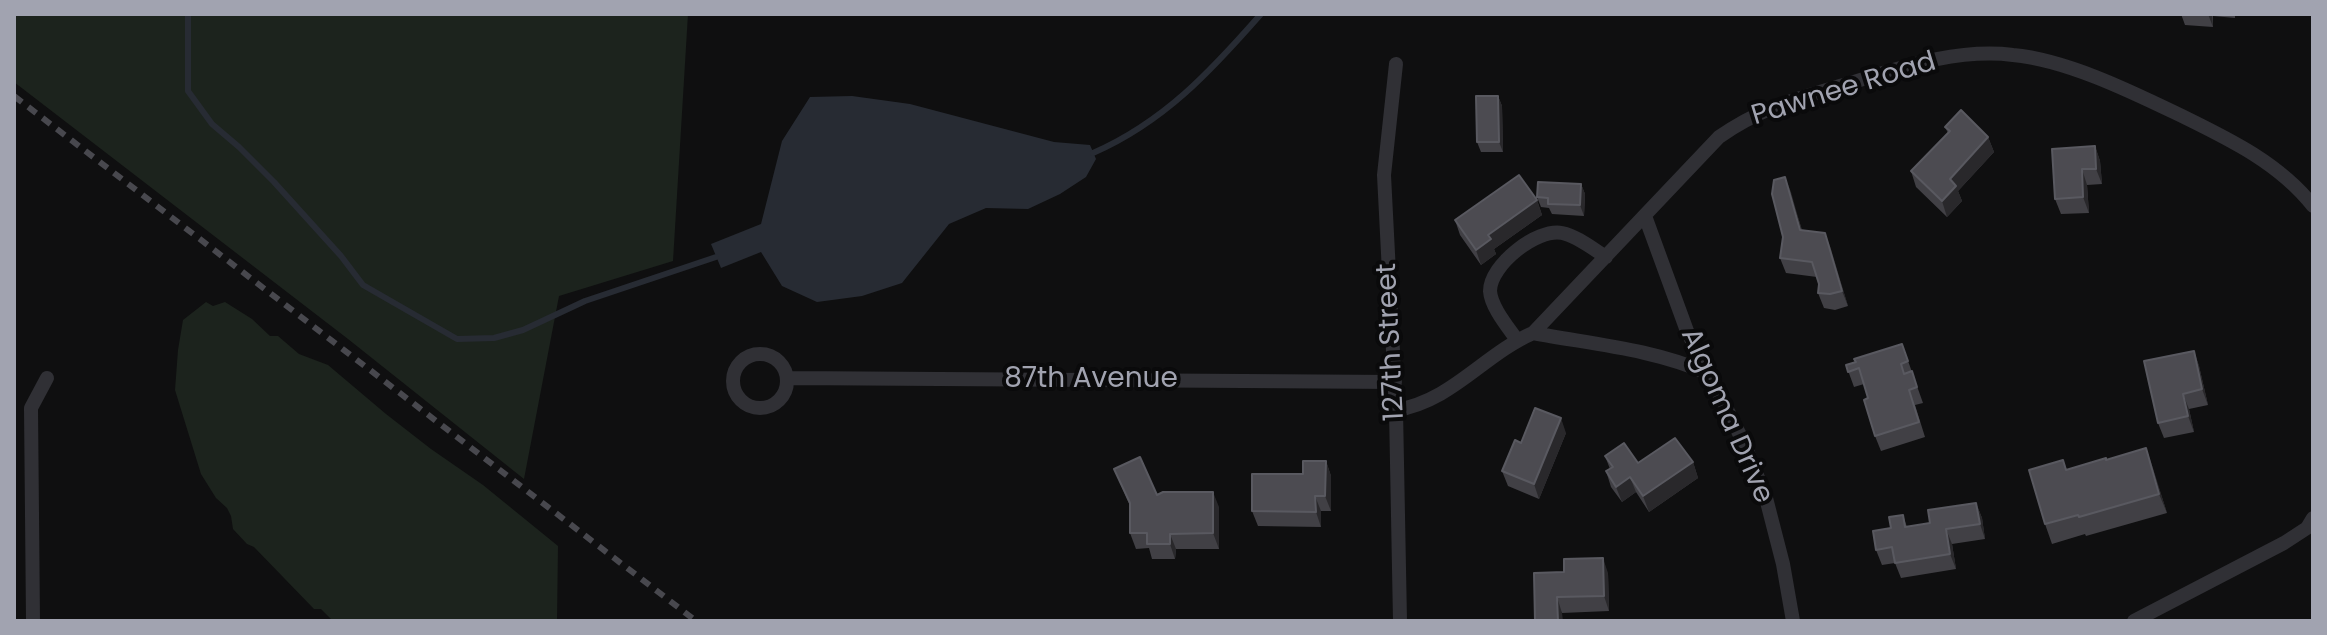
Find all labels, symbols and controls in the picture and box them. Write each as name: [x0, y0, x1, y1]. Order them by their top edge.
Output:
street label: Pawnee Road: [1748, 46, 1940, 134]
street label: 127th Street: [1371, 262, 1413, 422]
street label: Algoma Drive: [1672, 323, 1780, 509]
street label: 87th Avenue: [1004, 363, 1178, 397]

